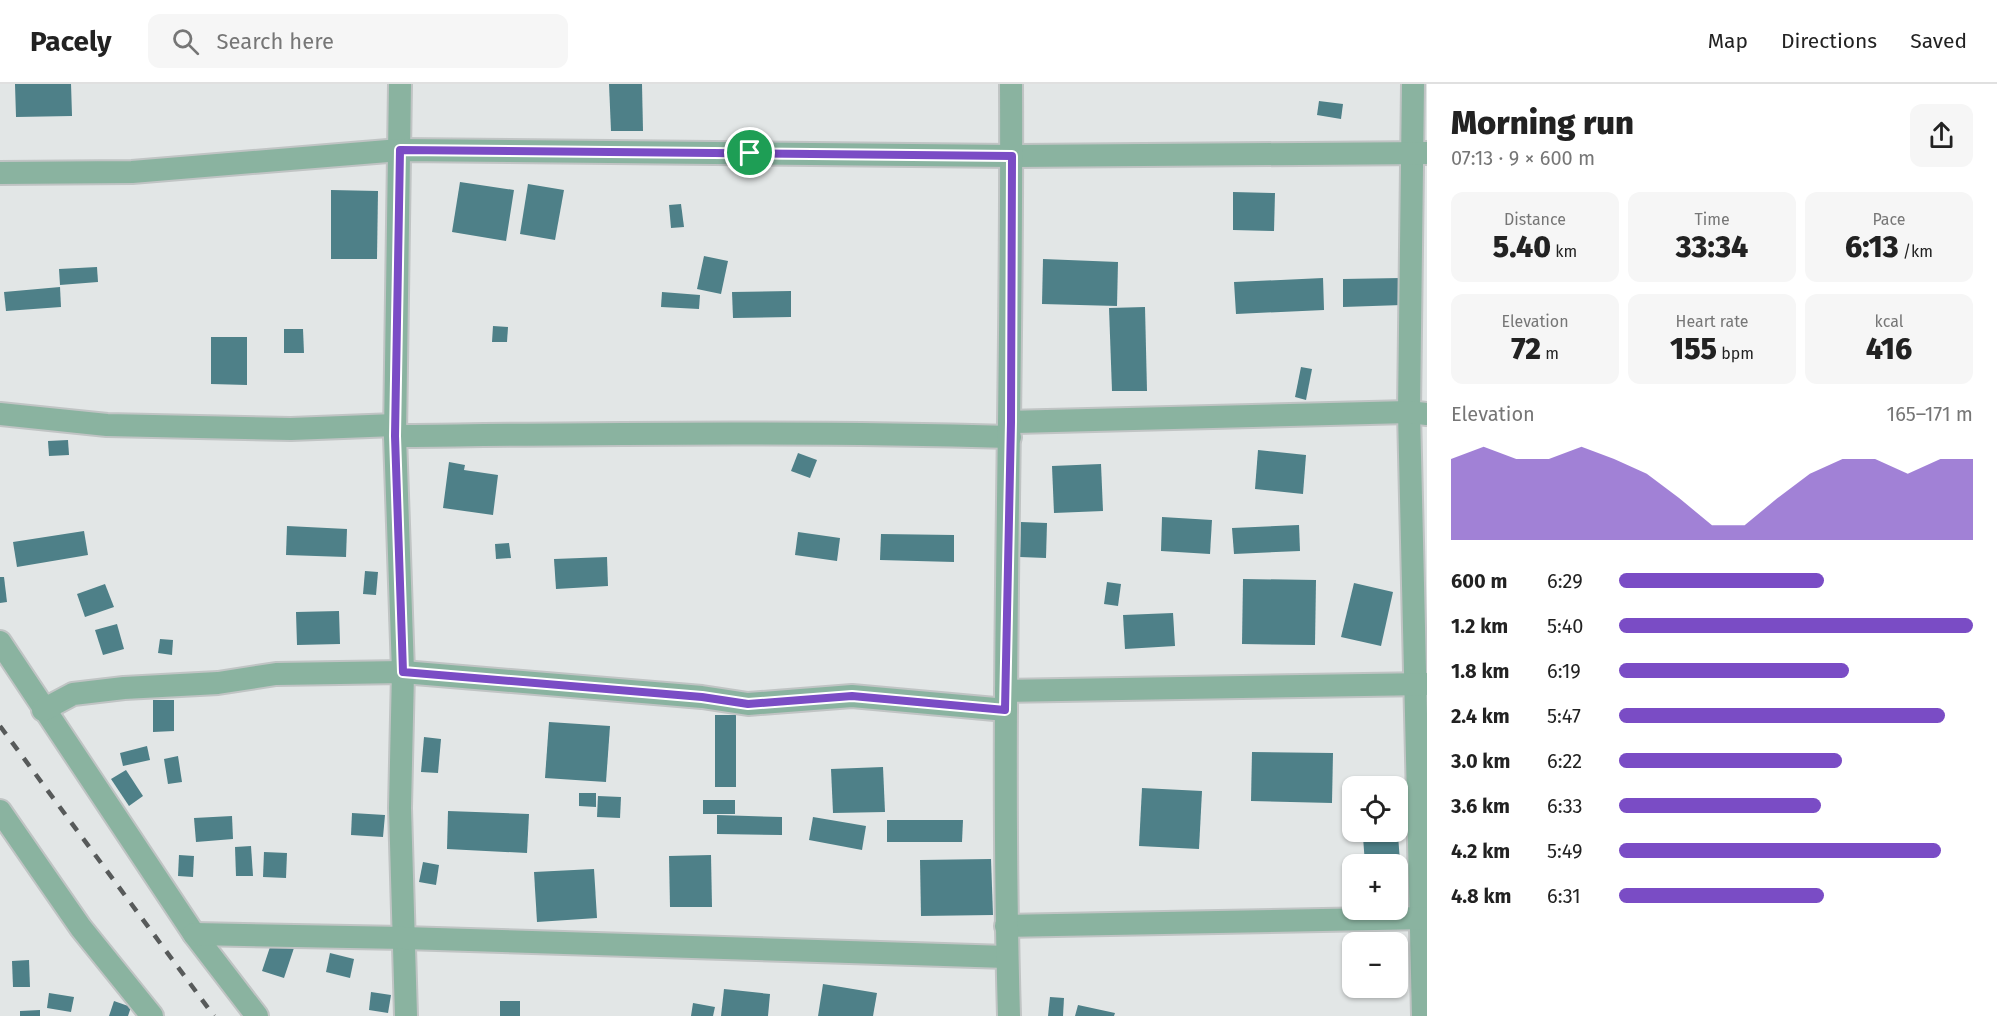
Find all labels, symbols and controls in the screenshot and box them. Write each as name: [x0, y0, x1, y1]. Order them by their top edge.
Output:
search box: [148, 14, 568, 68]
text: Pacely: [30, 25, 112, 58]
icon: search: [169, 25, 202, 58]
text: Search here: [217, 28, 334, 55]
text: Map: [1708, 28, 1748, 54]
text: Directions: [1781, 28, 1877, 54]
text: Saved: [1910, 28, 1967, 54]
text: Morning run: [1451, 103, 1634, 143]
button: share: [1910, 104, 1973, 167]
pin: [724, 127, 775, 178]
icon: arrive: [733, 136, 766, 169]
text: 07:13 · 9 × 600 m: [1451, 146, 1595, 170]
text: Distance: [1504, 210, 1566, 229]
text: Time: [1694, 210, 1730, 229]
text: Pace: [1872, 210, 1906, 229]
text: 5.40: [1493, 229, 1551, 265]
text: 33:34: [1676, 229, 1748, 265]
text: 6:13: [1845, 229, 1898, 265]
text: km: [1551, 242, 1577, 261]
text: /km: [1898, 242, 1933, 261]
text: Elevation: [1501, 312, 1569, 331]
text: Heart rate: [1676, 312, 1748, 331]
text: kcal: [1875, 312, 1903, 331]
text: 72: [1511, 331, 1541, 367]
text: 155: [1670, 331, 1717, 367]
text: 416: [1866, 331, 1912, 367]
text: m: [1541, 344, 1559, 363]
text: bpm: [1717, 344, 1754, 363]
text: Elevation: [1451, 402, 1535, 426]
text: 165–171 m: [1886, 402, 1973, 426]
text: 600 m: [1451, 569, 1507, 593]
text: 6:29: [1547, 569, 1583, 593]
text: 1.2 km: [1451, 614, 1508, 638]
text: 5:40: [1547, 614, 1584, 638]
text: 1.8 km: [1451, 659, 1509, 683]
text: 6:19: [1547, 659, 1581, 683]
text: 2.4 km: [1451, 704, 1510, 728]
text: 5:47: [1547, 704, 1581, 728]
text: 3.0 km: [1451, 749, 1510, 773]
text: 6:22: [1547, 749, 1582, 773]
map controls: [1342, 776, 1408, 998]
button: locate: [1342, 776, 1408, 842]
text: 3.6 km: [1451, 794, 1510, 818]
text: 6:33: [1547, 794, 1583, 818]
text: 4.2 km: [1451, 839, 1510, 863]
text: 5:49: [1547, 839, 1582, 863]
button: +: [1342, 854, 1408, 920]
text: 4.8 km: [1451, 884, 1511, 908]
text: 6:31: [1547, 884, 1581, 908]
button: −: [1342, 932, 1408, 998]

